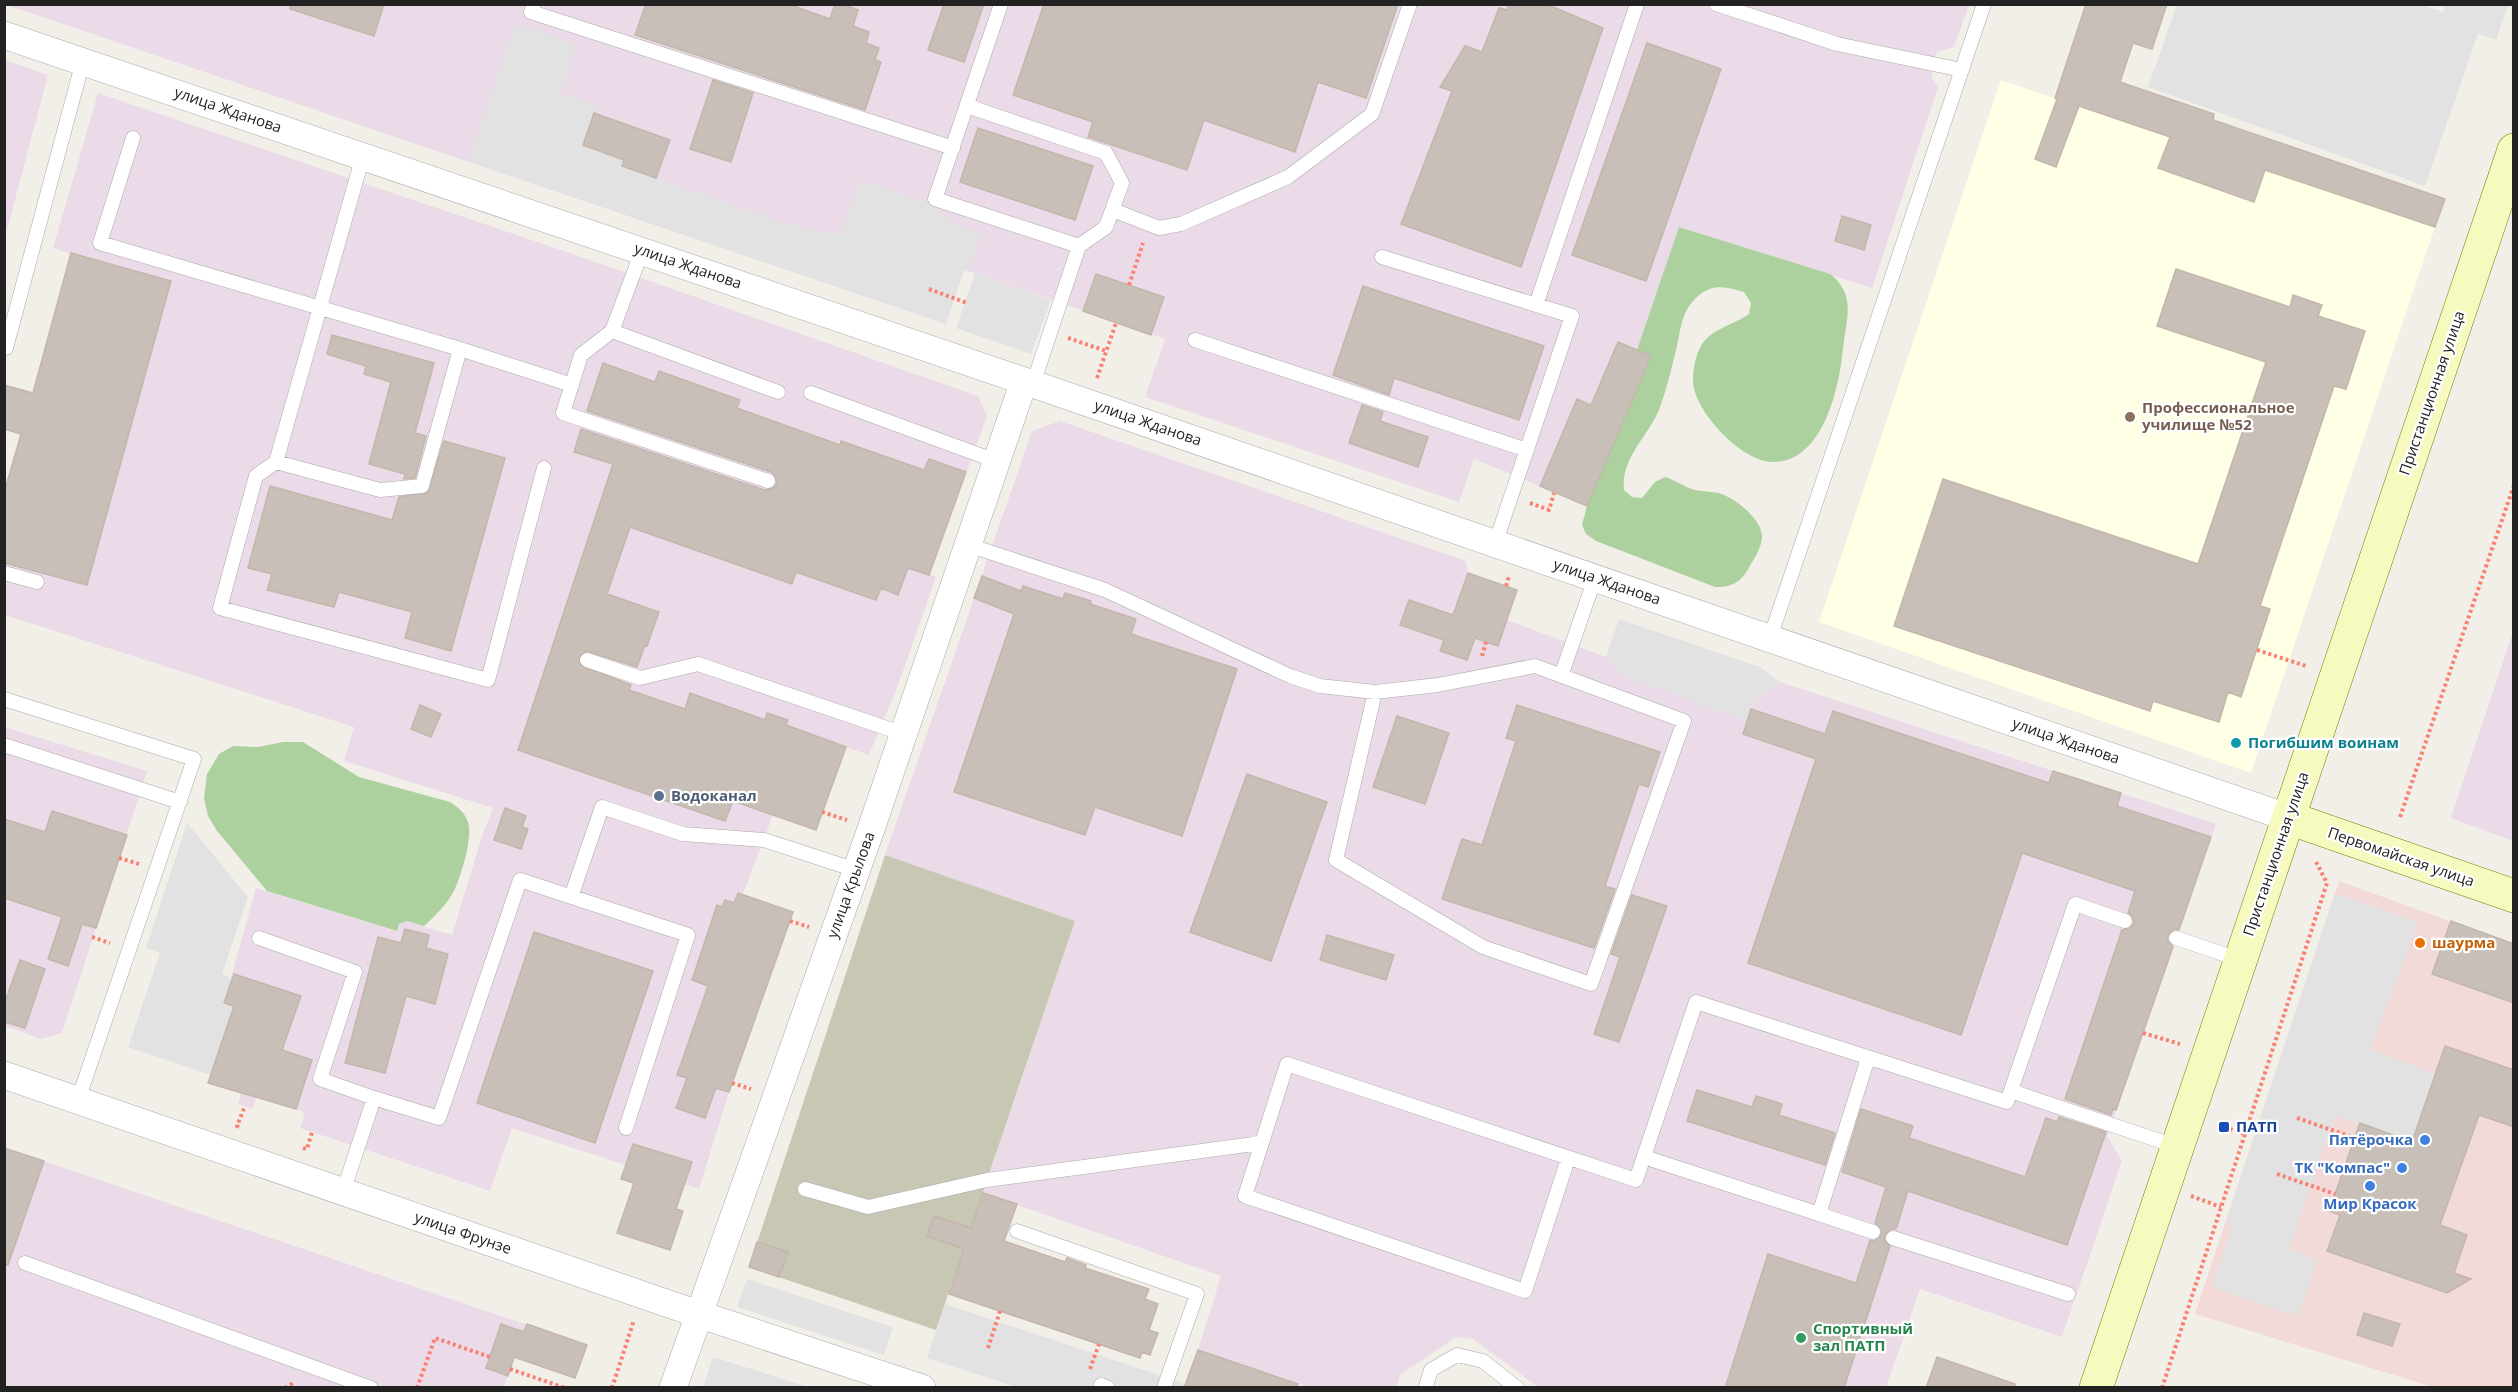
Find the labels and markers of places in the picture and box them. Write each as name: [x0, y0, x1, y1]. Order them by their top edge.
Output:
place label: Профессиональное училище №52: [2142, 397, 2295, 434]
marker: Профессиональное училище №52: [2123, 410, 2137, 424]
place label: Погибшим воинам: [2248, 732, 2399, 752]
marker: Погибшим воинам: [2229, 736, 2243, 750]
place label: Водоканал: [671, 785, 757, 805]
marker: Водоканал: [652, 789, 666, 803]
place label: шаурма: [2432, 932, 2495, 952]
marker: шаурма: [2413, 936, 2427, 950]
place label: ПАТП: [2236, 1116, 2277, 1136]
marker: ПАТП: [2217, 1120, 2231, 1134]
place label: Пятёрочка: [2329, 1129, 2413, 1149]
marker: Пятёрочка: [2418, 1133, 2432, 1147]
place label: ТК "Компас": [2295, 1157, 2390, 1177]
marker: ТК "Компас": [2395, 1161, 2409, 1175]
marker: Мир Красок: [2363, 1179, 2377, 1193]
place label: Мир Красок: [2323, 1193, 2417, 1213]
place label: Спортивный зал ПАТП: [1813, 1318, 1913, 1355]
marker: Спортивный зал ПАТП: [1794, 1331, 1808, 1345]

